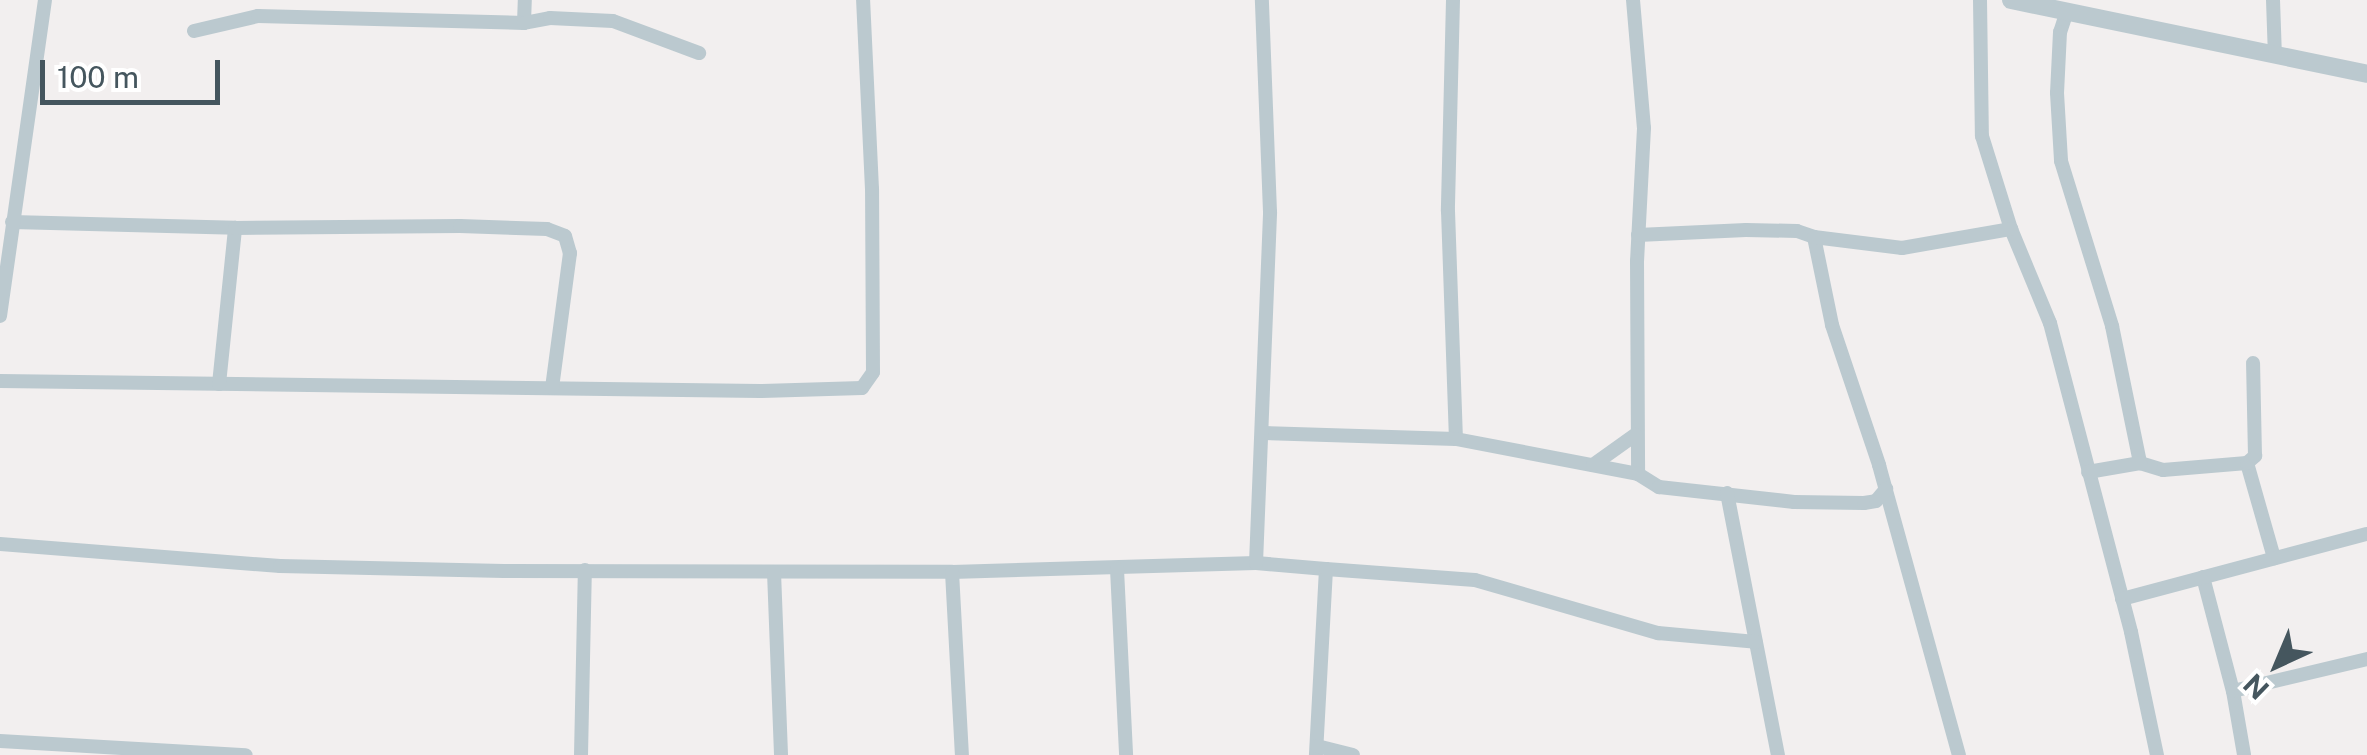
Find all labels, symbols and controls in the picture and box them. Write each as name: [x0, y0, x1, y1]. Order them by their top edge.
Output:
scale bar: [45, 40, 225, 102]
text: 100 m: [57, 59, 139, 95]
north arrow: [2227, 615, 2327, 715]
text: N: [2236, 667, 2275, 706]

